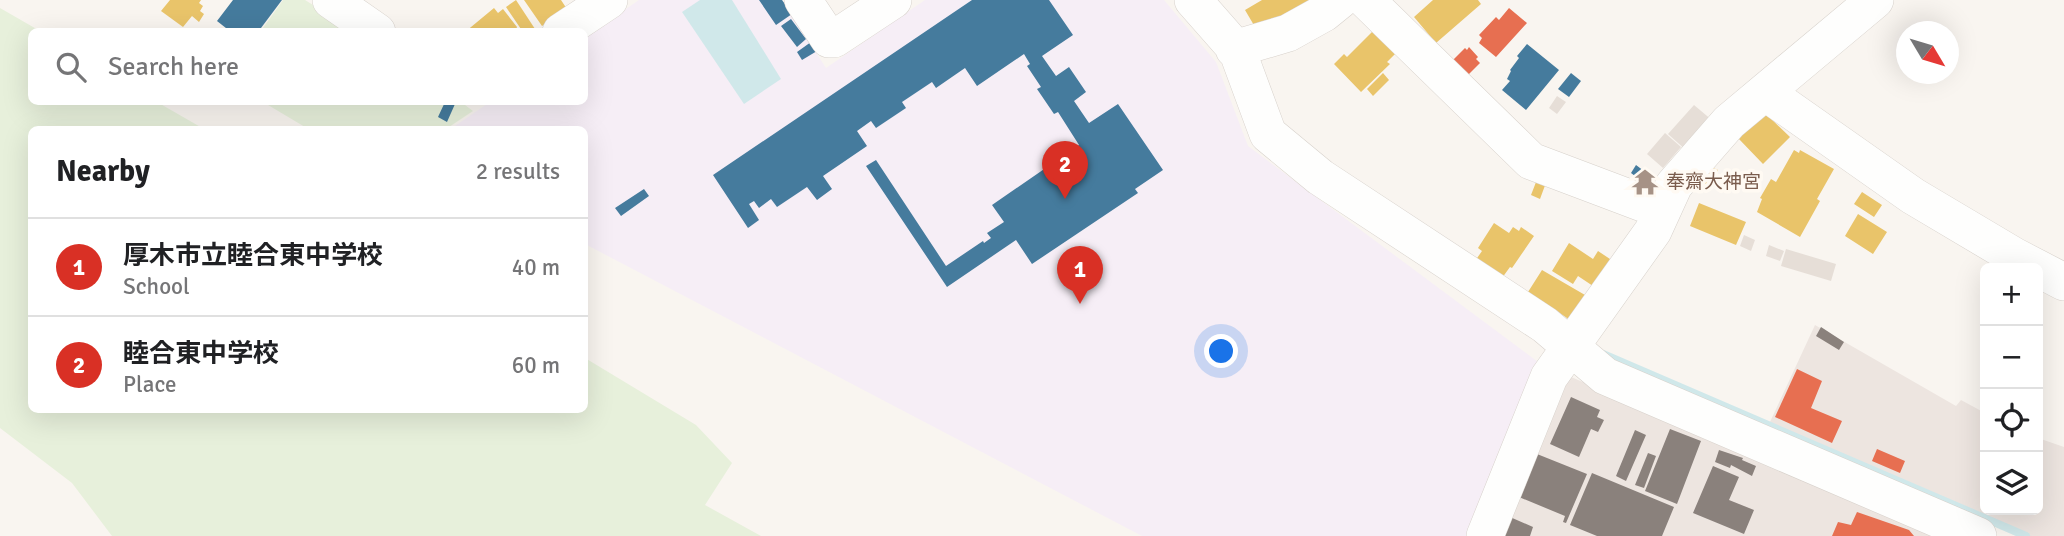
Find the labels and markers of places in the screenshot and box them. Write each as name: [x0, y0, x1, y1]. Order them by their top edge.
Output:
pin: 2: [1042, 141, 1088, 199]
temple icon: 奉齋大神宮: [1630, 167, 1660, 197]
place label: 奉齋大神宮: [1666, 170, 1761, 194]
pin: 1: [1057, 246, 1103, 304]

